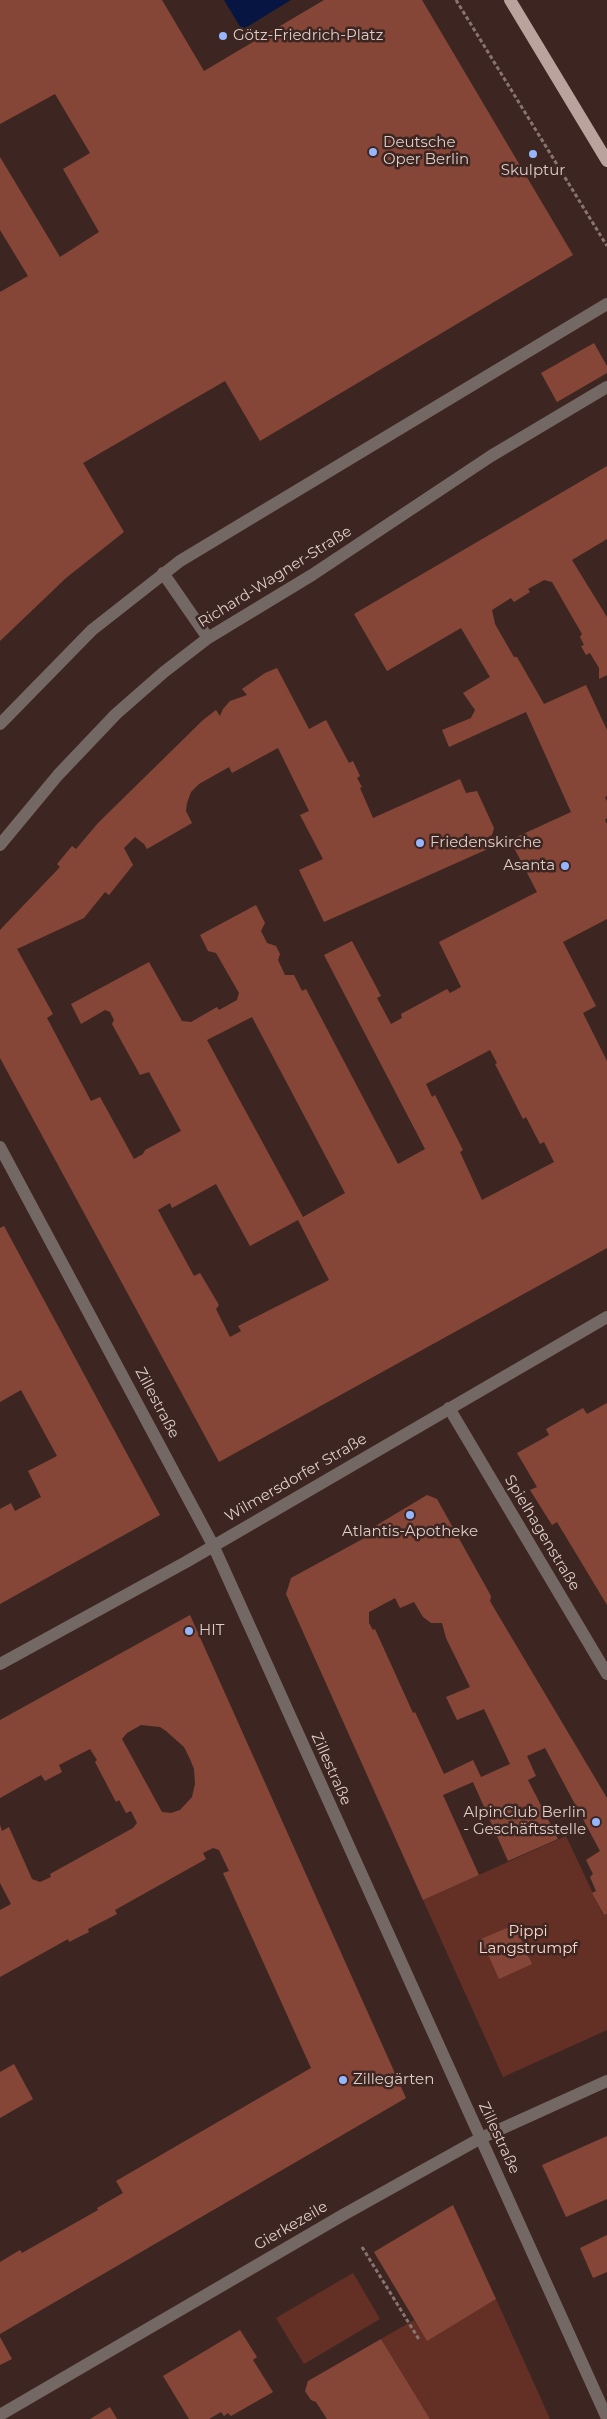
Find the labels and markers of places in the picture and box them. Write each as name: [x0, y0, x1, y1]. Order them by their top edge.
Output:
place label: Götz-Friedrich-Platz: [233, 27, 383, 45]
marker: Götz-Friedrich-Platz: [217, 30, 229, 42]
place label: Deutsche Oper Berlin: [383, 134, 469, 169]
marker: Deutsche Oper Berlin: [367, 146, 379, 158]
marker: Skulptur: [527, 148, 539, 160]
place label: Skulptur: [501, 162, 565, 180]
place label: Friedenskirche: [430, 834, 541, 852]
marker: Friedenskirche: [414, 837, 426, 849]
place label: Asanta: [503, 857, 555, 875]
marker: Asanta: [559, 860, 571, 872]
marker: Atlantis-Apotheke: [404, 1509, 416, 1521]
place label: Atlantis-Apotheke: [342, 1523, 478, 1541]
place label: HIT: [199, 1622, 224, 1640]
marker: HIT: [183, 1625, 195, 1637]
place label: AlpinClub Berlin - Geschäftsstelle: [463, 1804, 586, 1839]
marker: AlpinClub Berlin - Geschäftsstelle: [590, 1816, 602, 1828]
place label: Zillegärten: [353, 2071, 434, 2089]
marker: Zillegärten: [337, 2074, 349, 2086]

